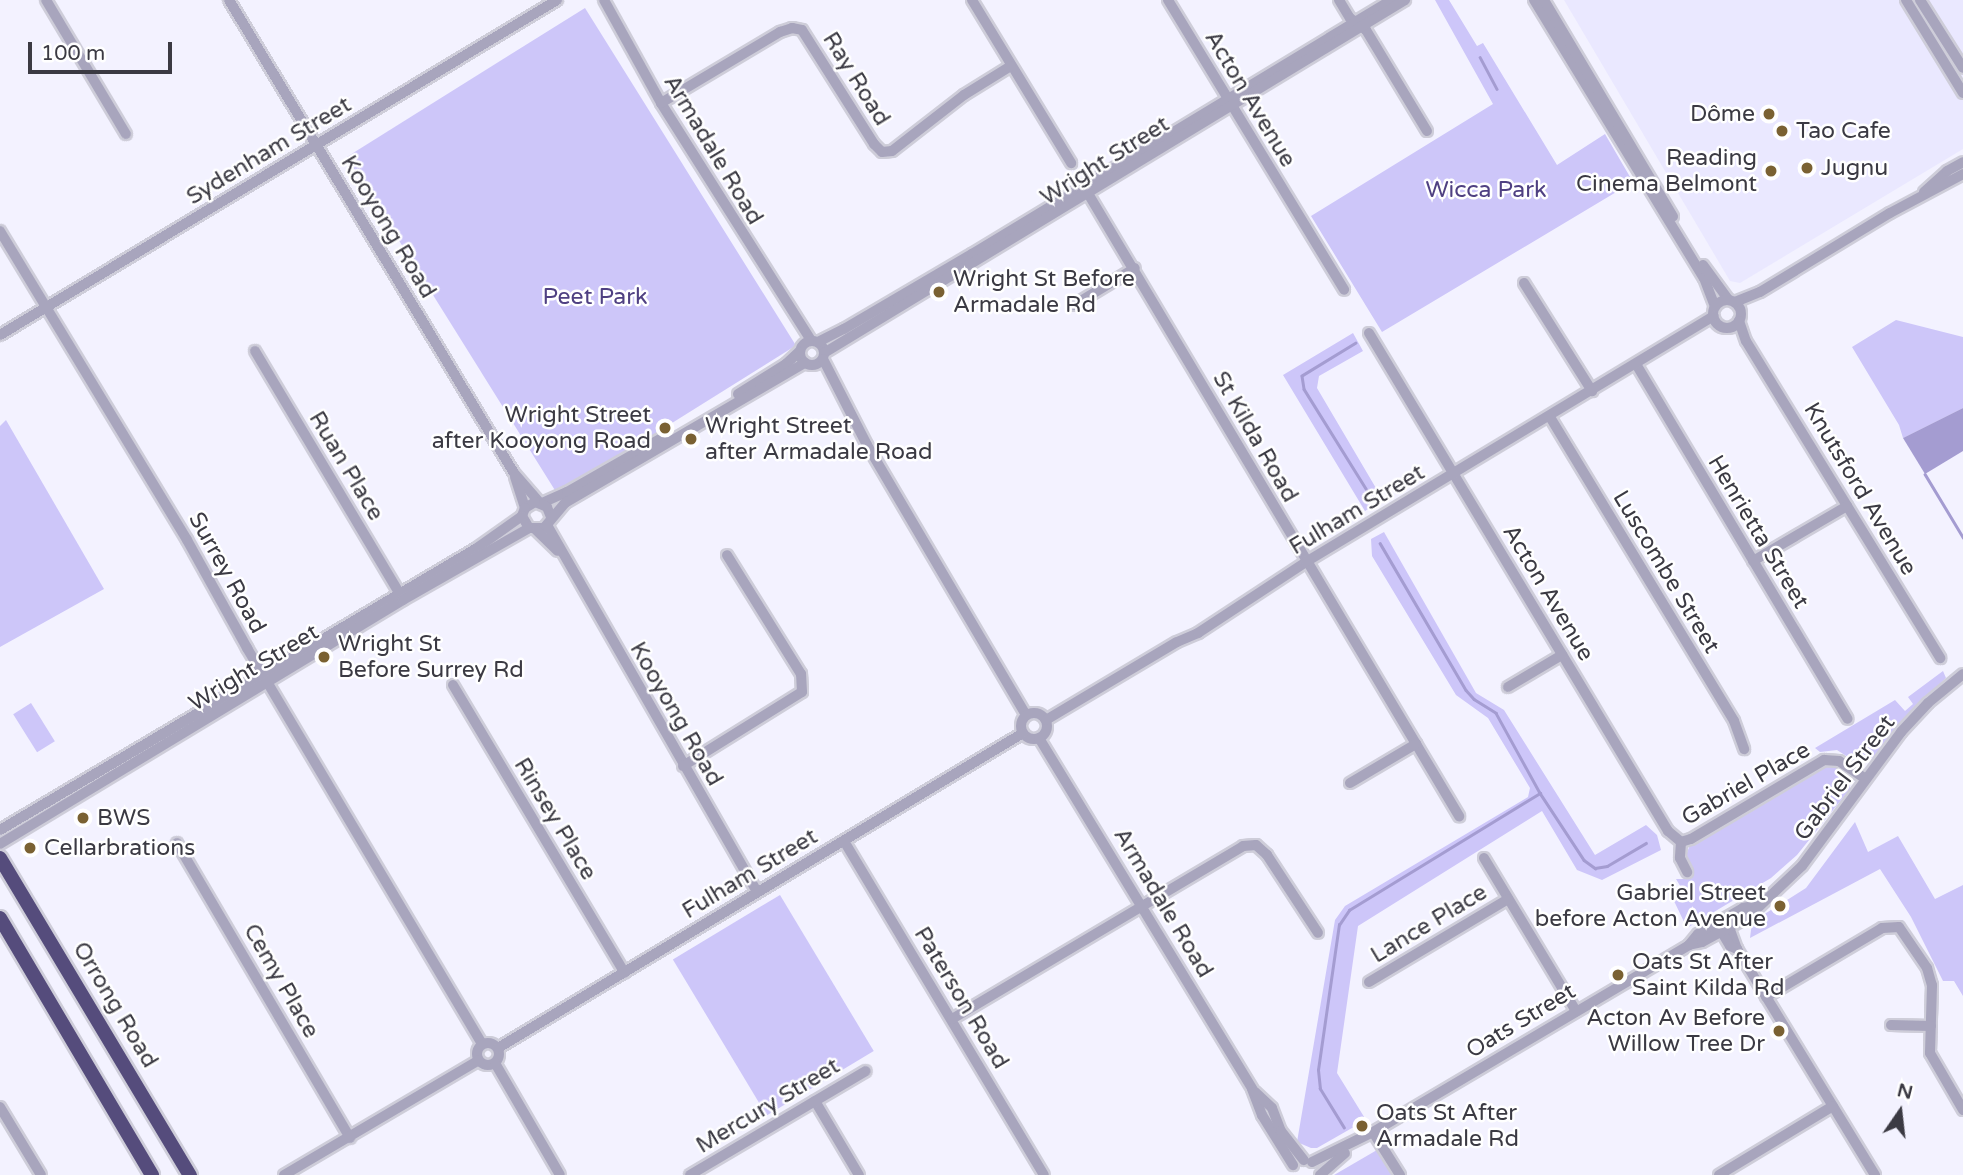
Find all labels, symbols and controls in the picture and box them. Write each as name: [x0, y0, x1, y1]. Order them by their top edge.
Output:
street label: Acton Avenue: [1198, 26, 1302, 172]
street label: Ray Road: [816, 27, 896, 131]
scale bar: [32, 28, 175, 72]
text: 100 m: [41, 41, 105, 66]
street label: Armadale Road: [657, 70, 769, 230]
street label: Sydenham Street: [182, 91, 356, 211]
place label: Dôme: [1690, 100, 1755, 128]
marker: Dôme: [1761, 106, 1777, 122]
street label: Wright Street: [1036, 110, 1174, 212]
place label: Tao Cafe: [1796, 117, 1891, 145]
marker: Tao Cafe: [1774, 123, 1790, 139]
place label: Reading Cinema Belmont: [1576, 144, 1757, 198]
street label: Kooyong Road: [335, 151, 441, 303]
place label: Jugnu: [1821, 154, 1888, 182]
marker: Jugnu: [1799, 160, 1815, 176]
marker: Reading Cinema Belmont: [1763, 163, 1779, 179]
park label: Wicca Park: [1425, 176, 1547, 204]
place label: Wright St Before Armadale Rd: [953, 265, 1135, 319]
park label: Peet Park: [542, 283, 648, 311]
marker: Wright St Before Armadale Rd: [931, 284, 947, 300]
street label: St Kilda Road: [1206, 367, 1304, 507]
street label: Knutsford Avenue: [1798, 398, 1922, 580]
place label: Wright Street after Kooyong Road: [432, 401, 651, 455]
street label: Ruan Place: [303, 406, 389, 526]
place label: Wright Street after Armadale Road: [705, 412, 932, 466]
marker: Wright Street after Kooyong Road: [657, 420, 673, 436]
marker: Wright Street after Armadale Road: [683, 431, 699, 447]
street label: Henrietta Street: [1701, 450, 1815, 614]
street label: Fulham Street: [1284, 459, 1430, 561]
street label: Luscombe Street: [1607, 486, 1725, 658]
street label: Surrey Road: [182, 508, 272, 638]
street label: Acton Avenue: [1496, 520, 1600, 666]
street label: Wright Street: [184, 618, 324, 718]
place label: Wright St Before Surrey Rd: [338, 630, 524, 684]
street label: Kooyong Road: [624, 637, 728, 791]
marker: Wright St Before Surrey Rd: [316, 649, 332, 665]
street label: Gabriel Street: [1789, 710, 1901, 846]
street label: Gabriel Place: [1677, 736, 1815, 832]
street label: Rinsey Place: [508, 753, 602, 885]
place label: BWS: [97, 804, 150, 832]
marker: BWS: [75, 810, 91, 826]
street label: Fulham Street: [677, 823, 823, 925]
street label: Armadale Road: [1107, 823, 1219, 983]
place label: Cellarbrations: [44, 834, 195, 862]
marker: Cellarbrations: [22, 840, 38, 856]
street label: Lance Place: [1366, 879, 1492, 969]
place label: Gabriel Street before Acton Avenue: [1535, 879, 1766, 933]
marker: Gabriel Street before Acton Avenue: [1772, 898, 1788, 914]
street label: Cemy Place: [237, 919, 325, 1043]
street label: Paterson Road: [908, 922, 1014, 1074]
street label: Orrong Road: [67, 937, 163, 1073]
place label: Oats St After Saint Kilda Rd: [1632, 948, 1784, 1002]
marker: Oats St After Saint Kilda Rd: [1610, 967, 1626, 983]
street label: Oats Street: [1461, 978, 1581, 1064]
place label: Acton Av Before Willow Tree Dr: [1586, 1004, 1765, 1058]
marker: Acton Av Before Willow Tree Dr: [1771, 1023, 1787, 1039]
street label: Mercury Street: [691, 1052, 845, 1160]
north arrow: [1865, 1077, 1935, 1147]
text: N: [1895, 1079, 1915, 1104]
place label: Oats St After Armadale Rd: [1376, 1099, 1519, 1153]
marker: Oats St After Armadale Rd: [1354, 1118, 1370, 1134]

